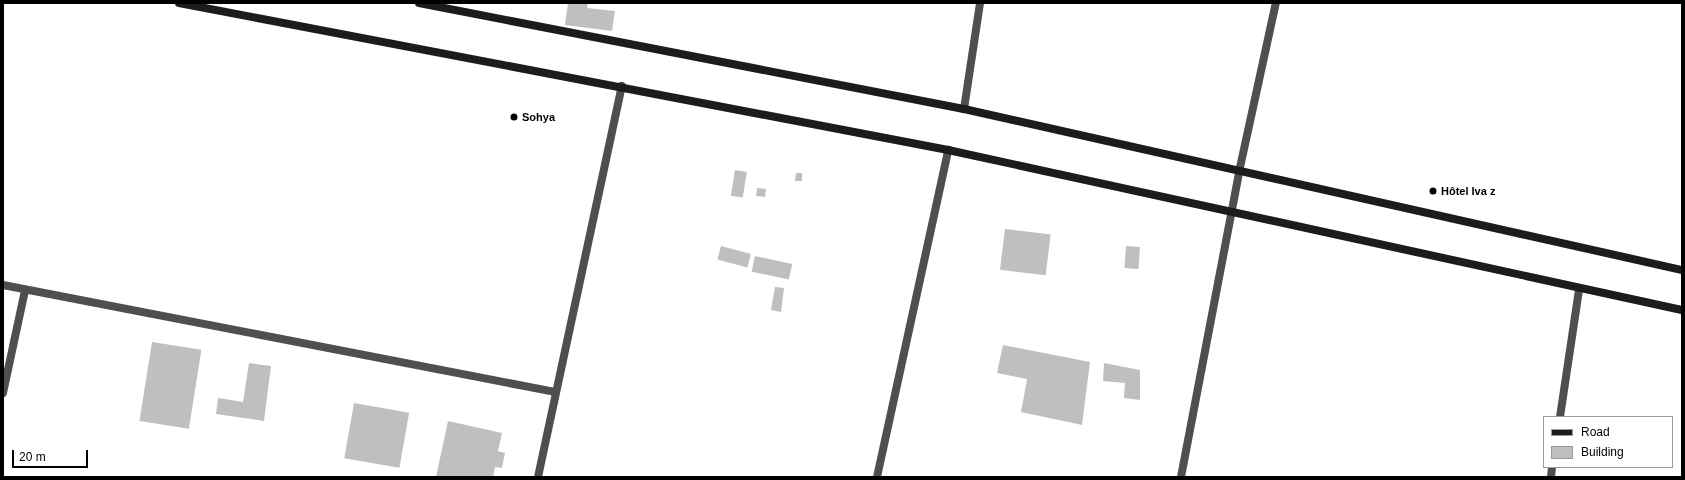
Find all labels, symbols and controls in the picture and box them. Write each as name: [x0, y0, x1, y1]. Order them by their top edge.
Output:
place label: Sohya: [522, 110, 555, 124]
marker: Sohya: [509, 112, 519, 122]
place label: Hôtel Iva z: [1441, 184, 1495, 198]
marker: Hôtel Iva z: [1428, 186, 1438, 196]
legend: [1543, 416, 1673, 468]
text: Road: [1581, 425, 1610, 439]
scale bar: [14, 442, 90, 468]
text: Building: [1581, 445, 1624, 459]
text: 20 m: [19, 450, 46, 464]

